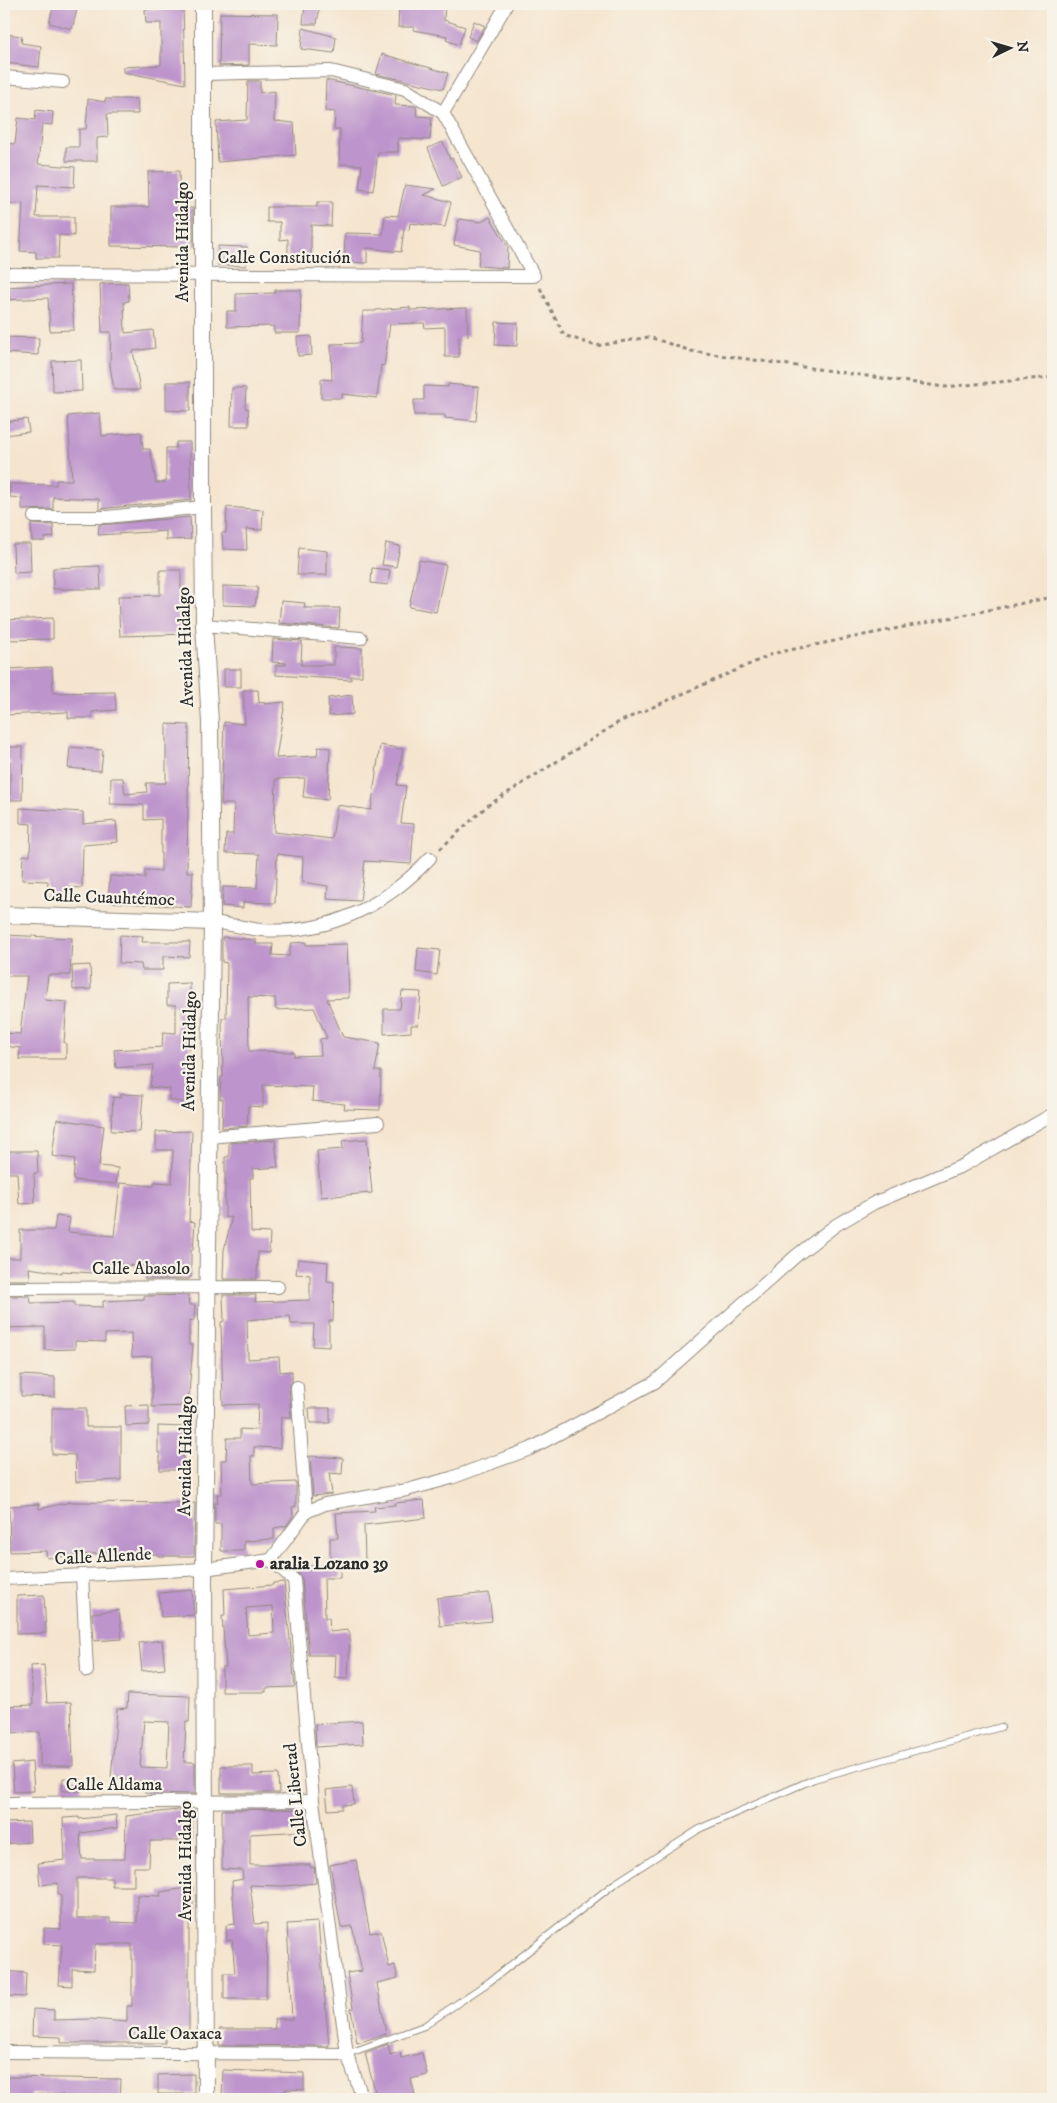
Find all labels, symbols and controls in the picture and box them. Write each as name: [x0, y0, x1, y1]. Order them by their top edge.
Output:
north arrow: [984, 22, 1034, 72]
text: N: [1012, 40, 1031, 54]
street label: Avenida Hidalgo: [172, 182, 194, 302]
street label: Calle Constitución: [217, 247, 351, 269]
street label: Avenida Hidalgo: [173, 586, 199, 707]
street label: Calle Cuauhtémoc: [43, 885, 175, 911]
street label: Avenida Hidalgo: [178, 990, 202, 1111]
street label: Calle Abasolo: [92, 1258, 190, 1280]
street label: Avenida Hidalgo: [174, 1395, 198, 1516]
street label: Calle Allende: [54, 1543, 152, 1571]
place label: aralia Lozano 39: [270, 1553, 388, 1575]
marker: aralia Lozano 39: [254, 1558, 266, 1570]
street label: Calle Libertad: [280, 1742, 312, 1848]
street label: Calle Aldama: [66, 1774, 163, 1796]
street label: Avenida Hidalgo: [175, 1801, 197, 1921]
street label: Calle Oaxaca: [128, 2023, 222, 2045]

